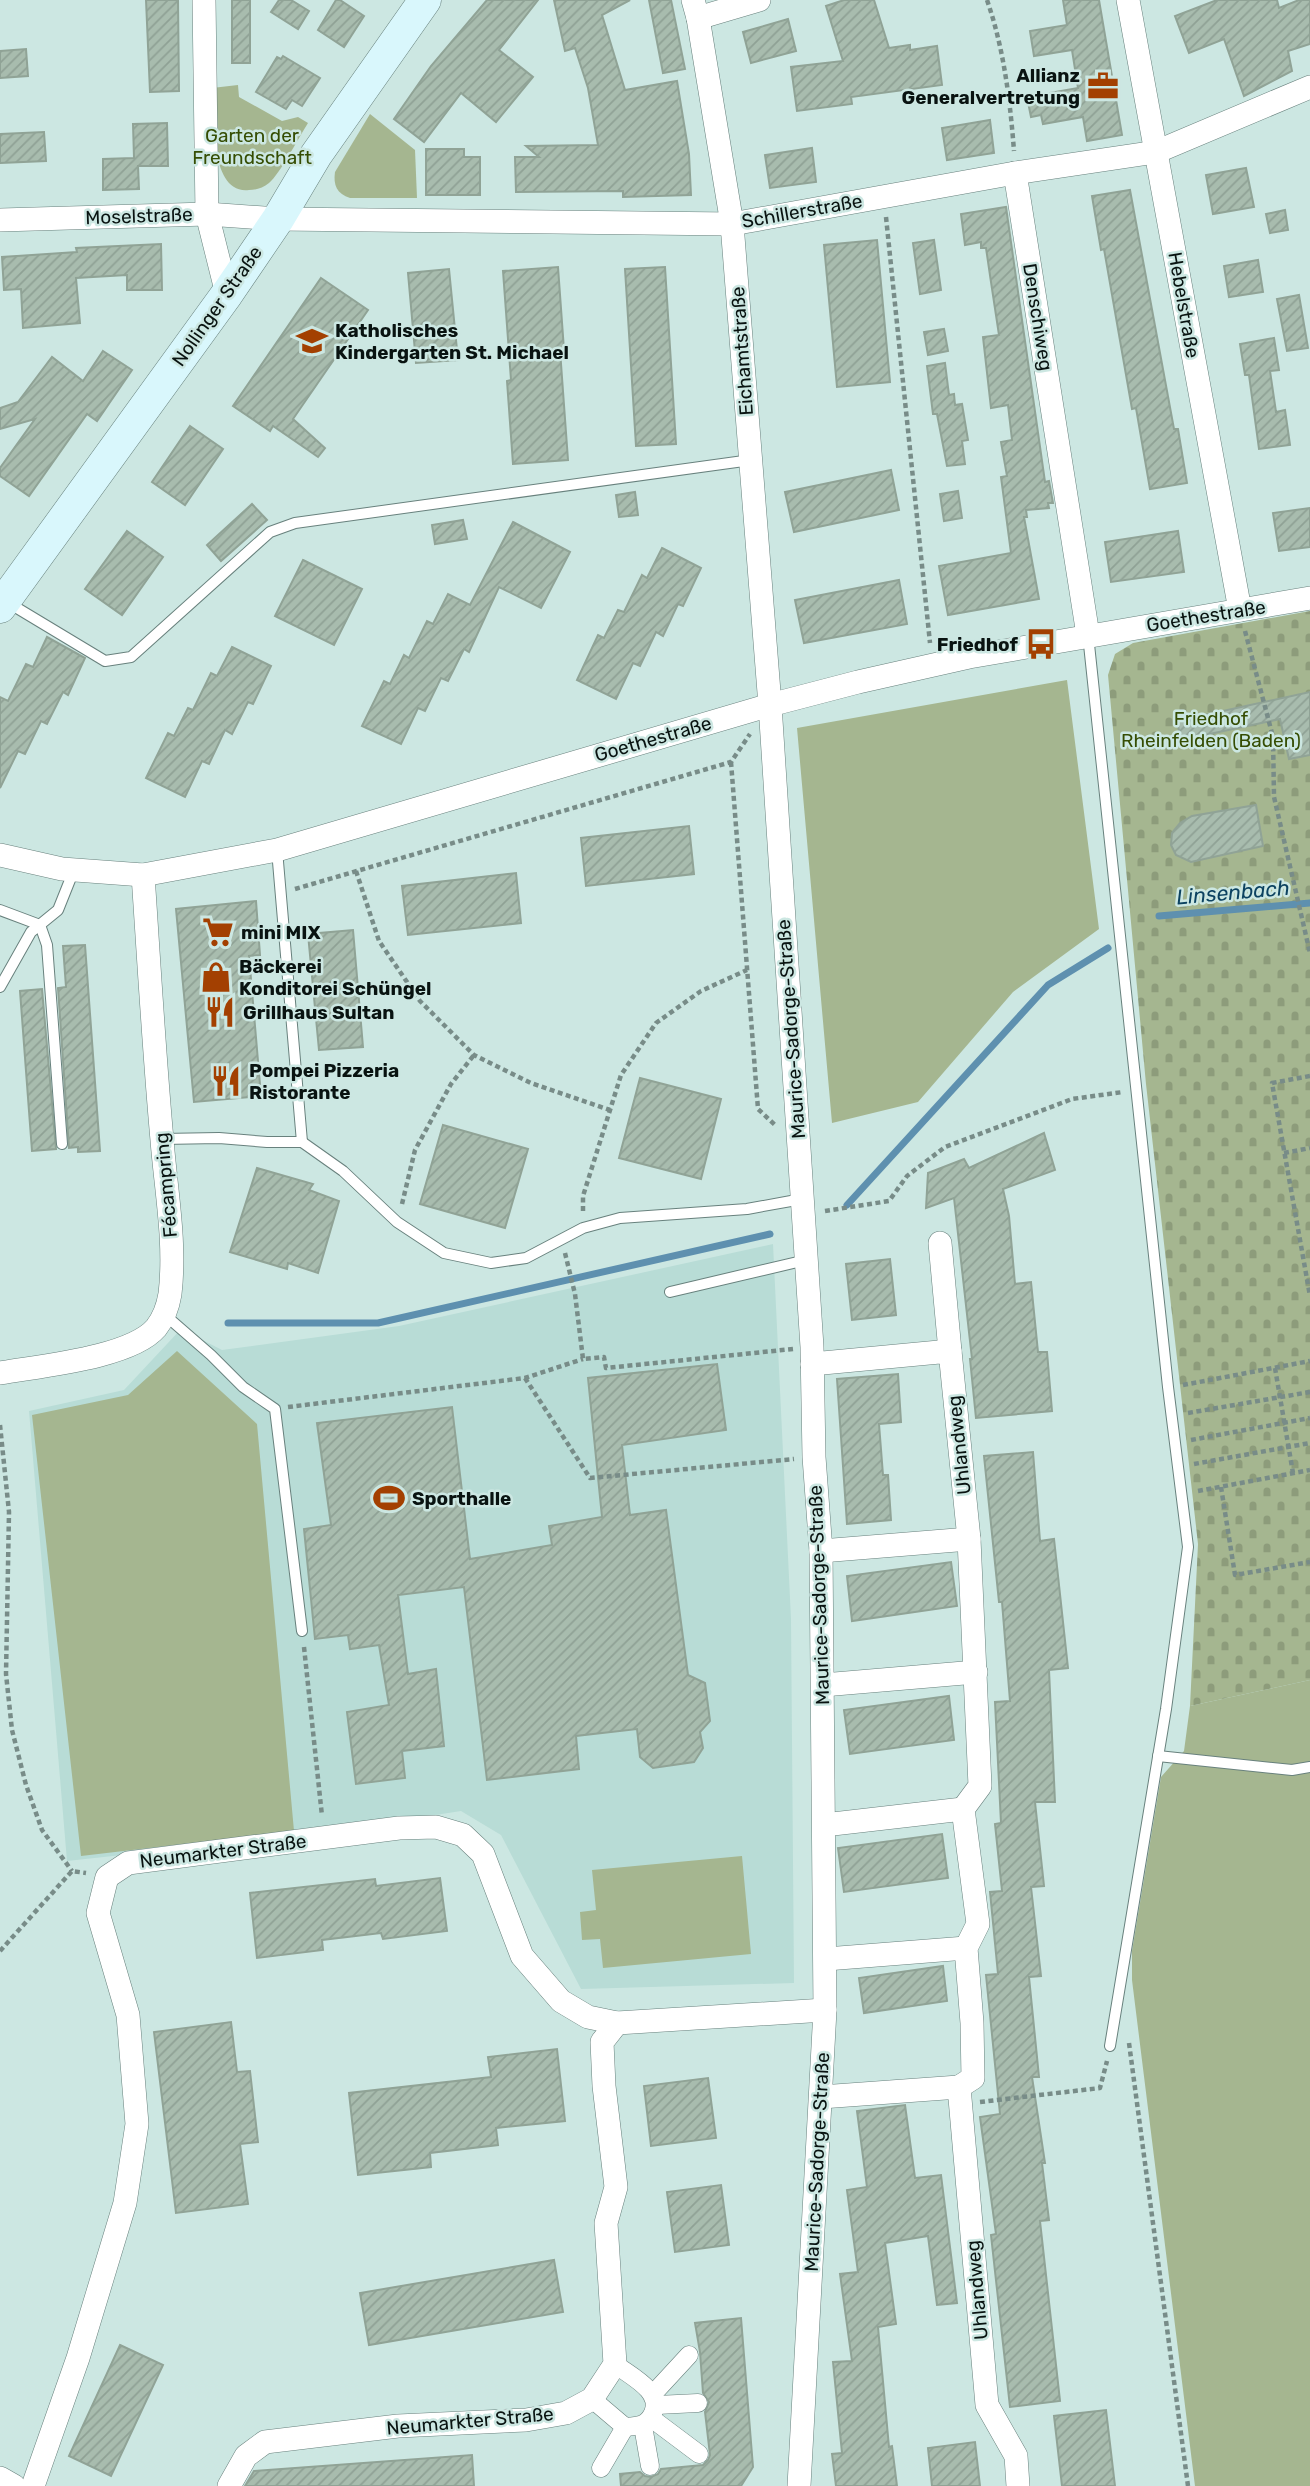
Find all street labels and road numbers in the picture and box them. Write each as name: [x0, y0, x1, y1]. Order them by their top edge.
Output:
street label: Schillerstraße: [740, 189, 864, 233]
street label: Moselstraße: [85, 203, 193, 229]
street label: Nollinger Straße: [167, 241, 267, 371]
street label: Hebelstraße: [1163, 250, 1205, 360]
street label: Denschiweg: [1018, 262, 1058, 372]
street label: Eichamtstraße: [726, 286, 758, 416]
street label: Goethestraße: [1145, 595, 1267, 637]
street label: Goethestraße: [592, 711, 714, 767]
street label: Maurice-Sadorge-Straße: [772, 919, 810, 1139]
street label: Fécampring: [150, 1132, 182, 1238]
street label: Uhlandweg: [942, 1394, 976, 1496]
street label: Maurice-Sadorge-Straße: [804, 1485, 834, 1705]
street label: Neumarkter Straße: [138, 1829, 308, 1873]
street label: Maurice-Sadorge-Straße: [800, 2052, 834, 2272]
street label: Uhlandweg: [961, 2239, 993, 2341]
street label: Neumarkter Straße: [385, 2402, 555, 2440]

